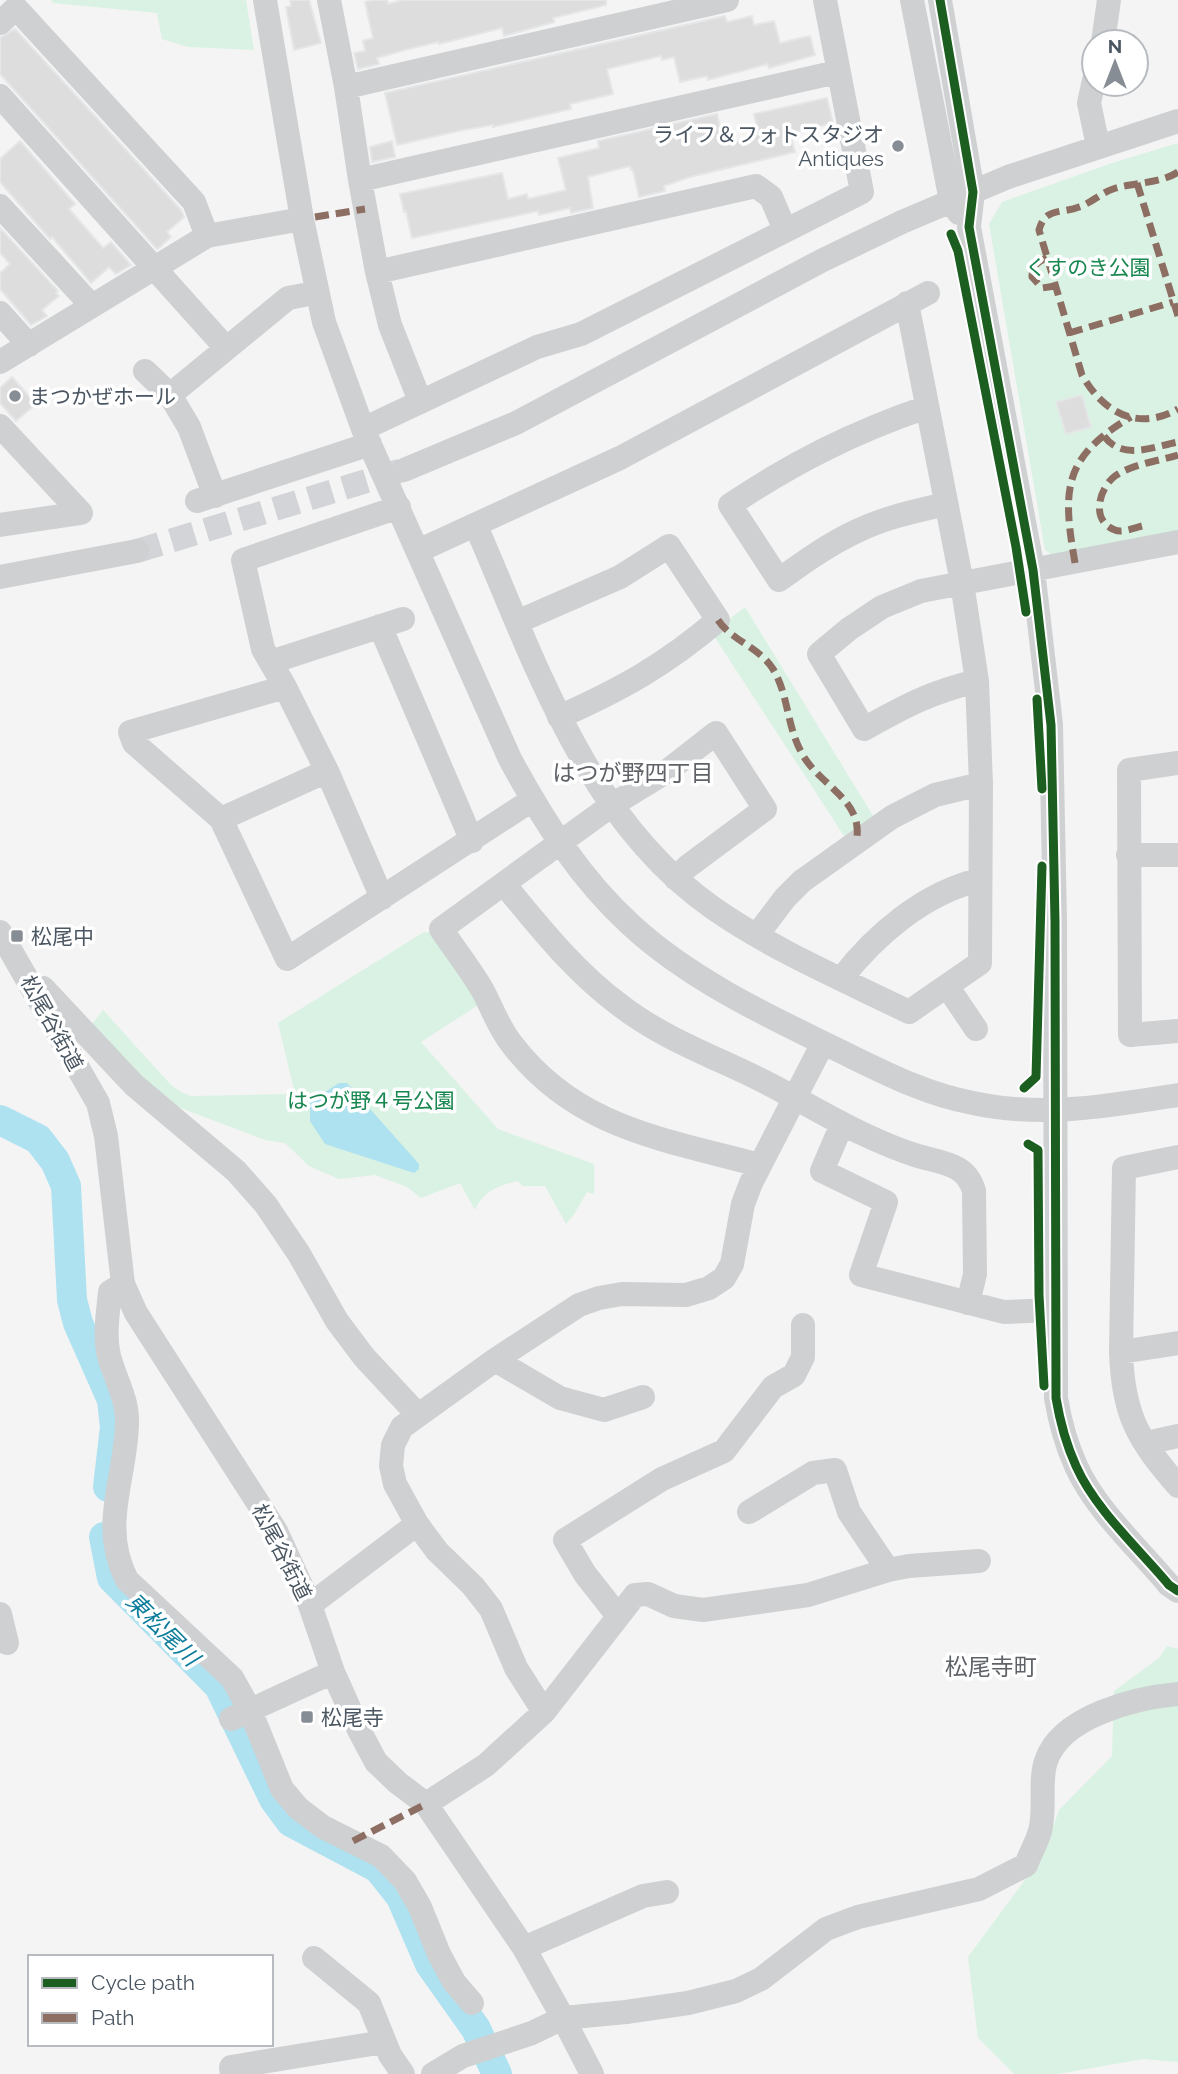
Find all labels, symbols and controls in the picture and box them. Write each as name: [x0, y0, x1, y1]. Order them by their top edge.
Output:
north arrow: [1080, 28, 1150, 98]
text: N: [1108, 35, 1122, 57]
place label: ライフ＆フォトスタジオ Antiques: [653, 122, 884, 171]
marker: ライフ＆フォトスタジオ Antiques: [890, 138, 906, 154]
park label: くすのき公園: [1025, 255, 1151, 280]
place label: まつかぜホール: [29, 384, 176, 409]
marker: まつかぜホール: [7, 388, 23, 404]
district label: はつが野四丁目: [553, 759, 714, 786]
place label: 松尾中: [31, 924, 94, 949]
marker: 松尾中: [9, 928, 25, 944]
street label: 松尾谷街道: [16, 971, 88, 1075]
park label: はつが野４号公園: [287, 1088, 455, 1113]
street label: 松尾谷街道: [247, 1500, 317, 1604]
water label: 東松尾川: [121, 1587, 207, 1673]
district label: 松尾寺町: [945, 1653, 1037, 1680]
place label: 松尾寺: [321, 1705, 384, 1730]
marker: 松尾寺: [299, 1709, 315, 1725]
legend: [28, 1955, 273, 2046]
text: Cycle path: [91, 1970, 195, 1995]
text: Path: [91, 2005, 135, 2030]

